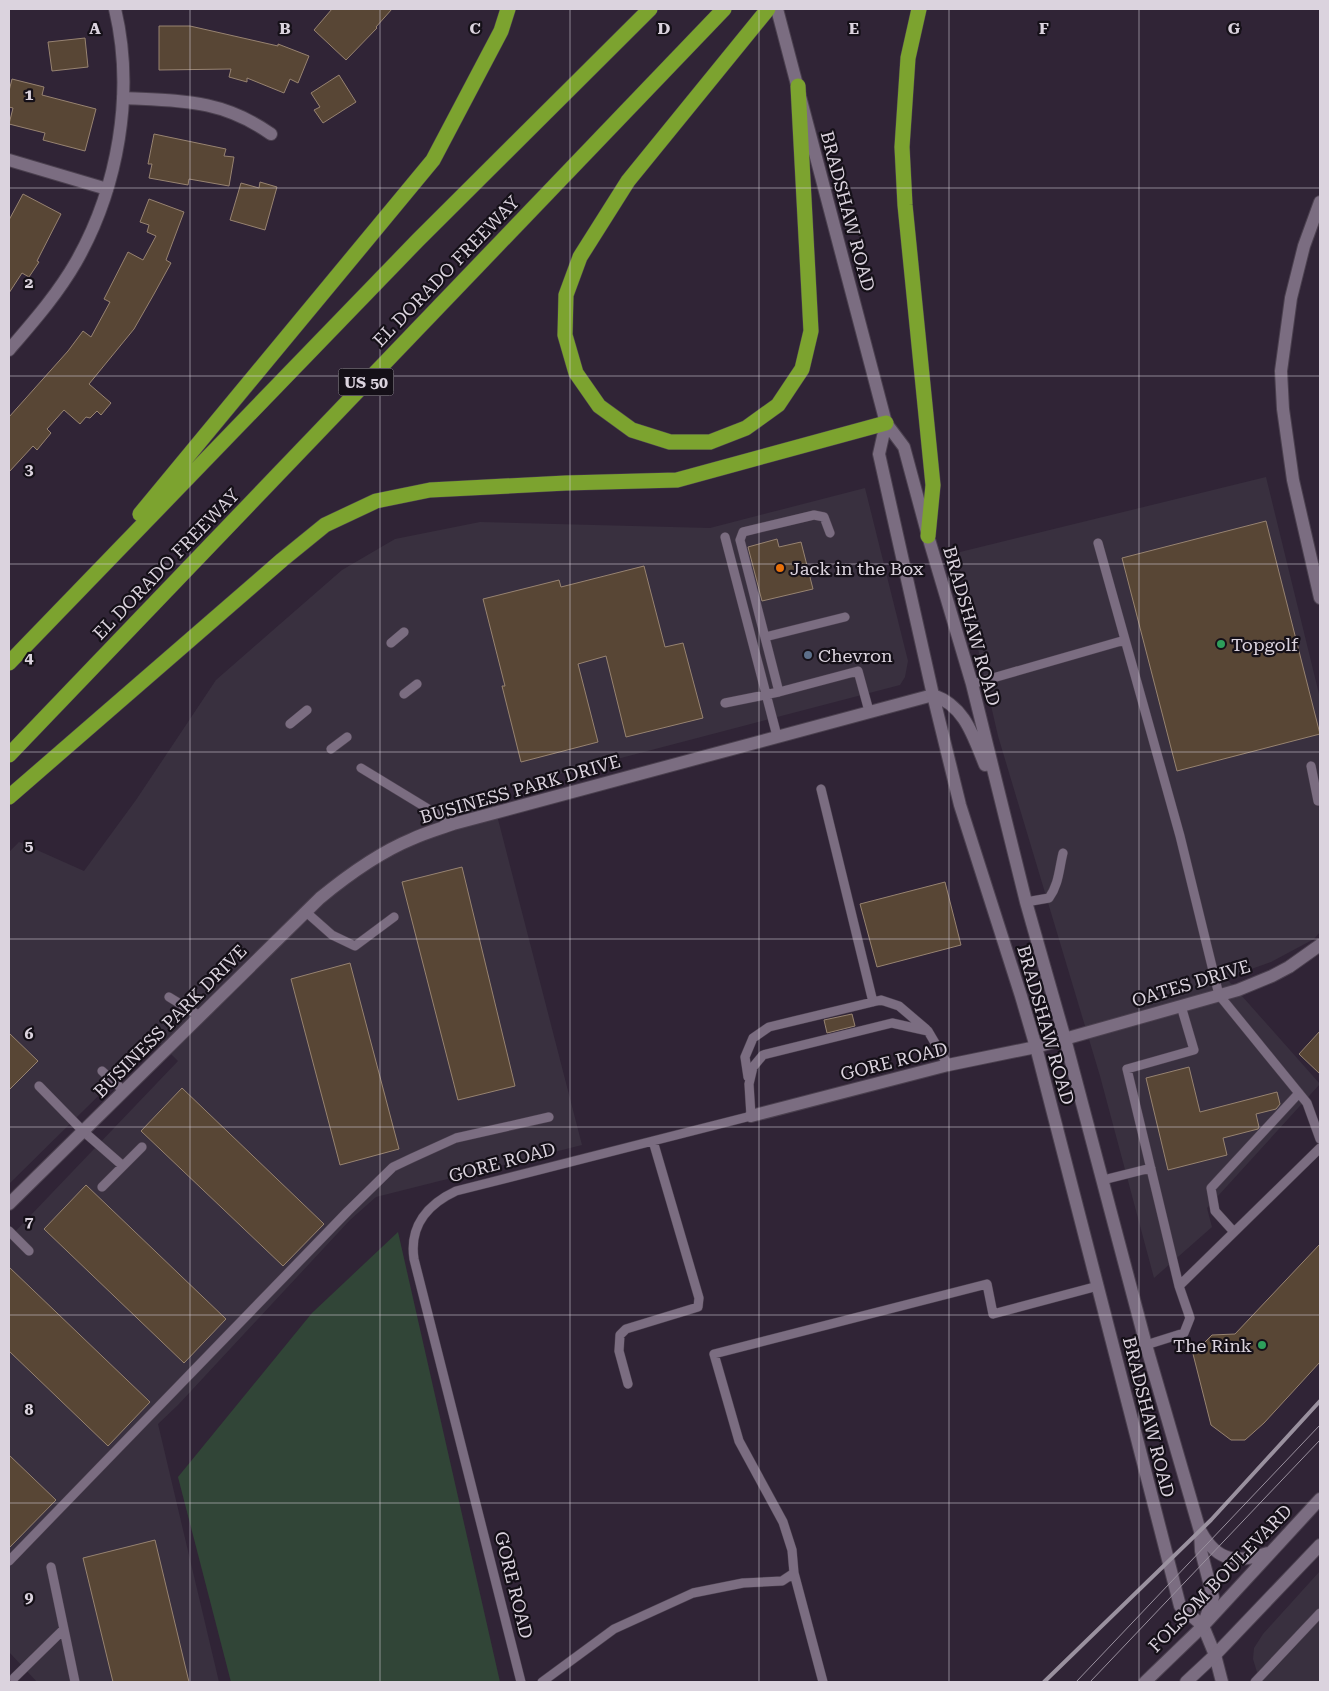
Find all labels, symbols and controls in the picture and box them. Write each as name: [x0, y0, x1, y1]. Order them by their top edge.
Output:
text: A: [89, 19, 101, 38]
text: B: [279, 19, 291, 38]
text: C: [469, 19, 481, 38]
text: D: [658, 19, 671, 38]
text: E: [849, 19, 859, 38]
text: F: [1039, 19, 1049, 38]
text: G: [1228, 19, 1241, 38]
text: 1: [25, 85, 34, 104]
street label: BRADSHAW ROAD: [817, 129, 880, 293]
street label: EL DORADO FREEWAY: [369, 191, 524, 351]
text: 2: [25, 273, 34, 292]
road number: US 50: [338, 368, 394, 396]
text: 3: [25, 460, 34, 479]
street label: EL DORADO FREEWAY: [89, 484, 244, 644]
street label: BRADSHAW ROAD: [939, 544, 1005, 708]
place label: Jack in the Box: [790, 558, 924, 579]
marker: Jack in the Box: [774, 562, 786, 574]
place label: Topgolf: [1231, 634, 1299, 655]
marker: Topgolf: [1215, 638, 1227, 650]
place label: Chevron: [818, 645, 893, 666]
text: 4: [25, 648, 34, 667]
marker: Chevron: [802, 649, 814, 661]
street label: BUSINESS PARK DRIVE: [417, 750, 623, 828]
text: 5: [25, 836, 34, 855]
street label: BUSINESS PARK DRIVE: [89, 940, 251, 1102]
street label: BRADSHAW ROAD: [1013, 943, 1079, 1107]
street label: OATES DRIVE: [1129, 955, 1253, 1011]
text: 6: [25, 1024, 34, 1043]
street label: GORE ROAD: [838, 1038, 950, 1084]
street label: GORE ROAD: [446, 1138, 558, 1186]
text: 7: [25, 1212, 34, 1231]
street label: BRADSHAW ROAD: [1119, 1334, 1179, 1500]
place label: The Rink: [1173, 1335, 1252, 1356]
marker: The Rink: [1256, 1339, 1268, 1351]
text: 8: [25, 1400, 34, 1419]
street label: FOLSOM BOULEVARD: [1144, 1500, 1296, 1656]
street label: GORE ROAD: [491, 1529, 537, 1641]
text: 9: [25, 1588, 34, 1607]

